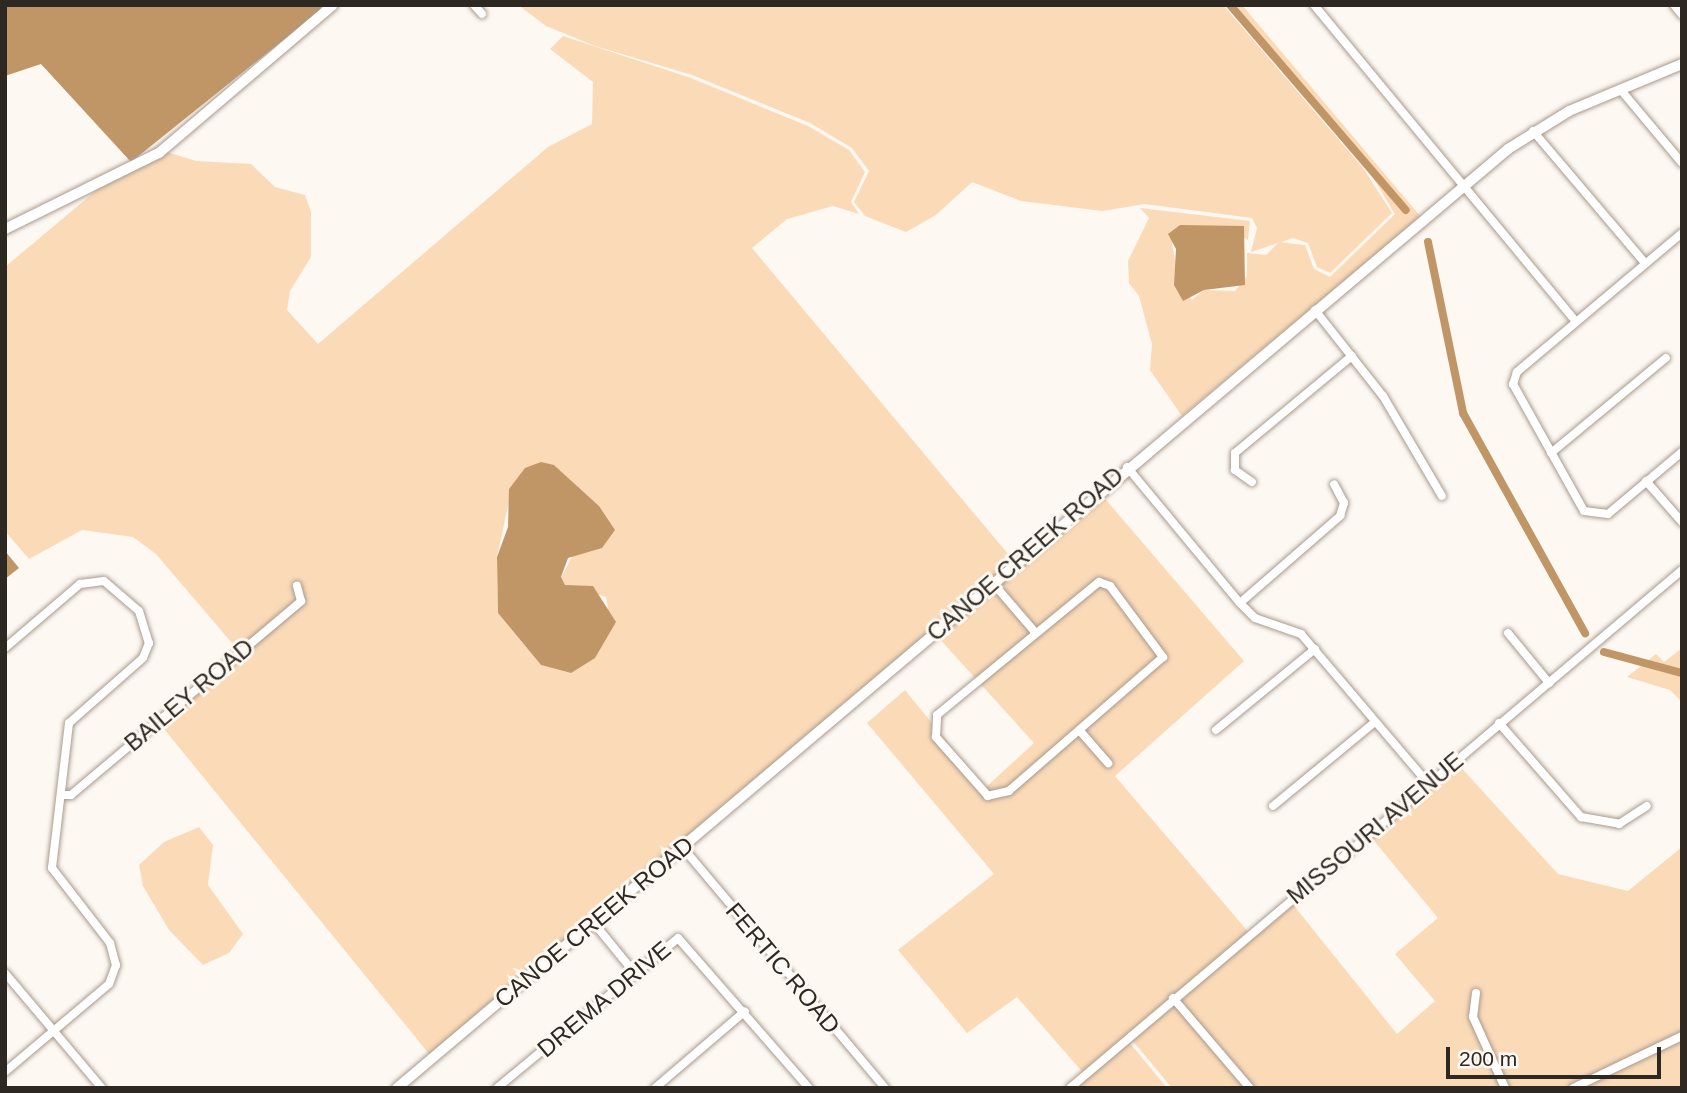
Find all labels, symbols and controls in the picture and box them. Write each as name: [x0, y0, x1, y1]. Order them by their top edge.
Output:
street label: CANOE CREEK ROAD: [921, 461, 1129, 647]
street label: BAILEY ROAD: [118, 633, 260, 757]
street label: MISSOURI AVENUE: [1281, 746, 1469, 910]
street label: CANOE CREEK ROAD: [489, 830, 699, 1014]
street label: FERTIC ROAD: [720, 897, 846, 1039]
street label: DREMA DRIVE: [531, 934, 677, 1064]
scale bar: [1449, 1034, 1664, 1078]
text: 200 m: [1459, 1047, 1517, 1070]

